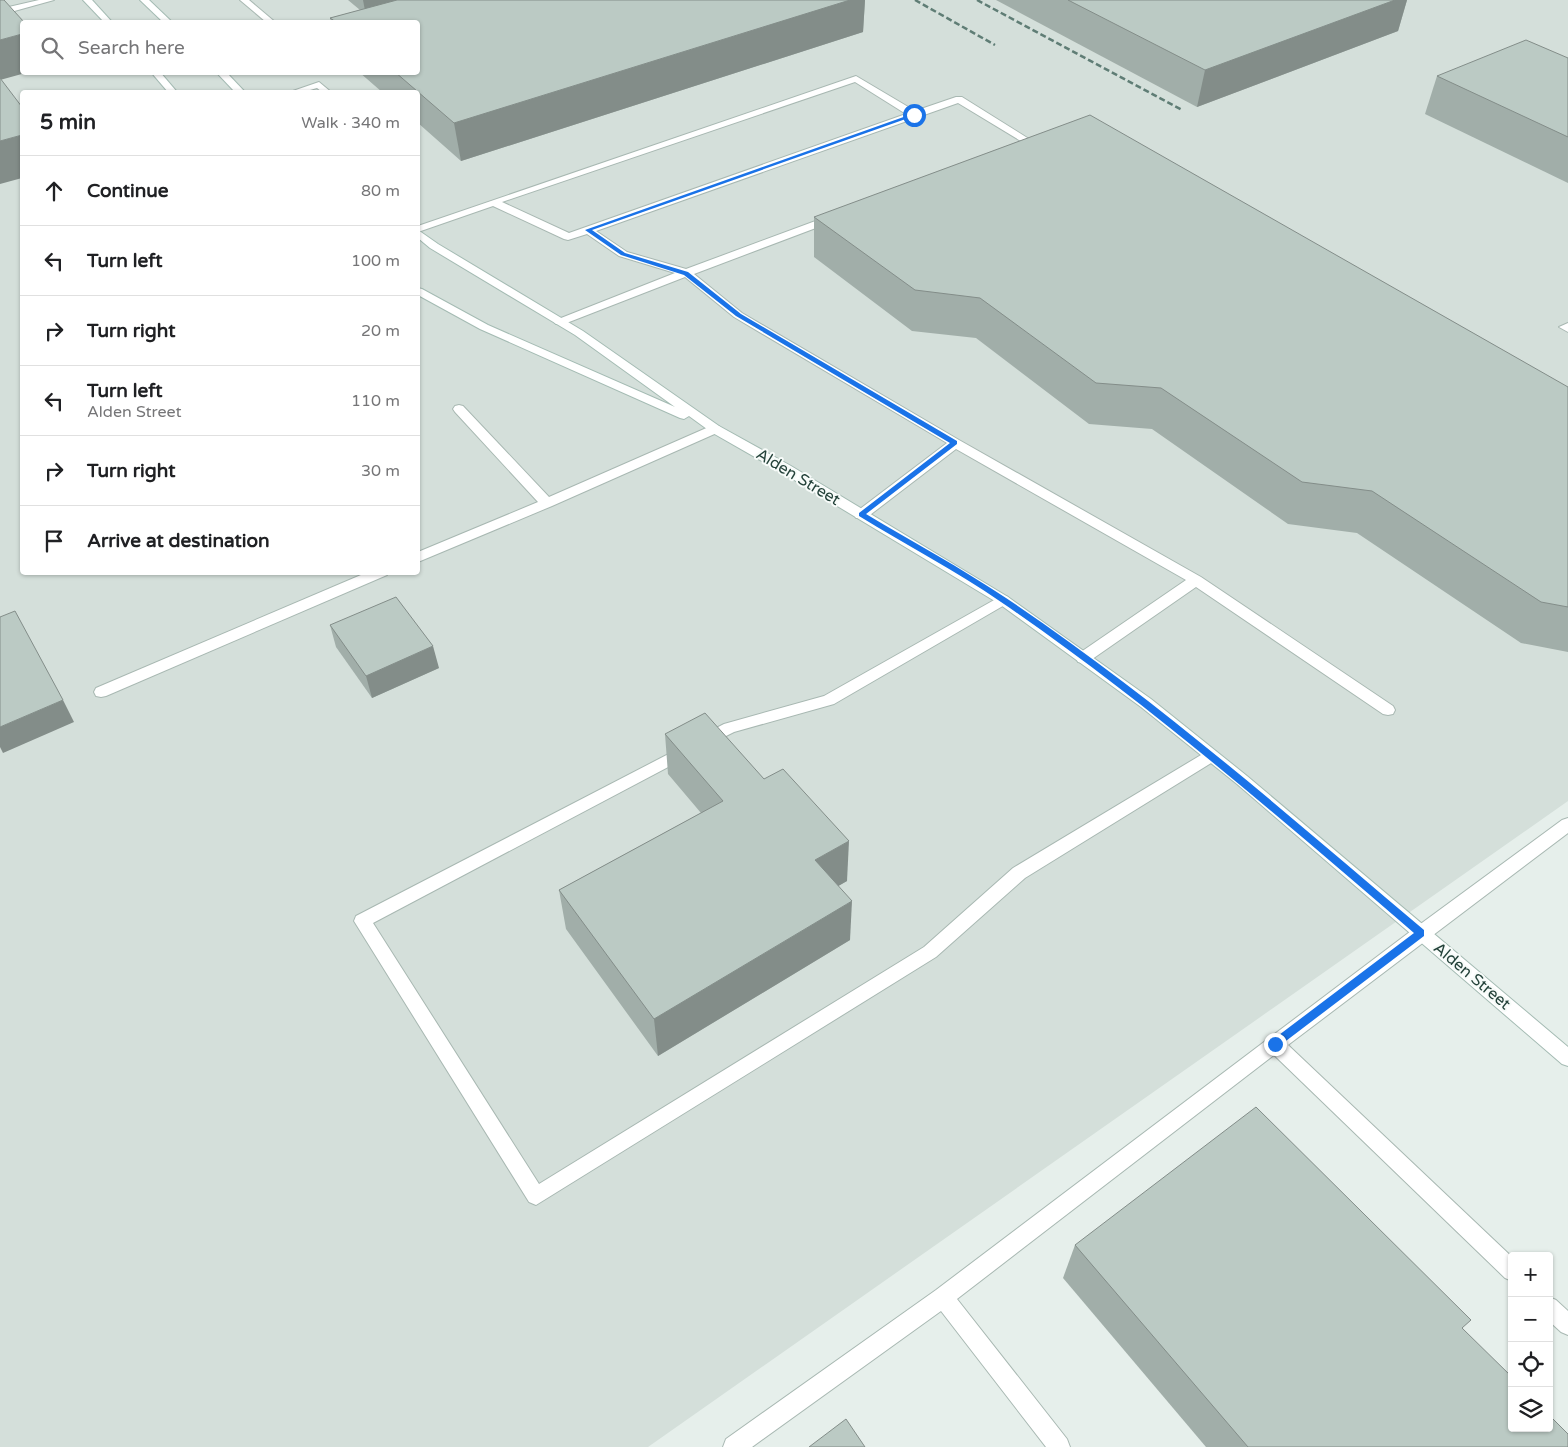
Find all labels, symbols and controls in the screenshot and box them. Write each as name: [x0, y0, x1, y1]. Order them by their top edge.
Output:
search box: [20, 20, 420, 75]
icon: search: [38, 34, 66, 62]
text: Search here: [78, 37, 185, 59]
route start: [903, 104, 926, 127]
text: 5 min: [40, 110, 96, 135]
text: Walk · 340 m: [301, 113, 400, 133]
icon: ahead: [40, 177, 68, 205]
text: Continue: [87, 180, 169, 202]
text: 80 m: [361, 181, 400, 201]
icon: left: [40, 247, 68, 275]
text: Turn left: [87, 250, 163, 272]
text: 100 m: [351, 251, 400, 271]
icon: right: [40, 317, 68, 345]
text: Turn right: [87, 320, 175, 342]
text: 20 m: [361, 321, 400, 341]
text: Turn left: [87, 380, 163, 402]
icon: left: [40, 387, 68, 415]
text: 110 m: [351, 391, 400, 411]
text: Alden Street: [87, 402, 182, 422]
street label: Alden Street: [752, 444, 844, 510]
icon: right: [40, 457, 68, 485]
text: Turn right: [87, 460, 175, 482]
text: 30 m: [361, 461, 400, 481]
icon: arrive: [40, 527, 68, 555]
text: Arrive at destination: [87, 530, 270, 552]
street label: Alden Street: [1429, 938, 1515, 1014]
route end: [1264, 1033, 1287, 1056]
map controls: [1508, 1252, 1553, 1432]
button: +: [1508, 1252, 1553, 1297]
button: −: [1508, 1297, 1553, 1342]
button: locate: [1508, 1342, 1553, 1387]
button: layers: [1508, 1387, 1553, 1432]

